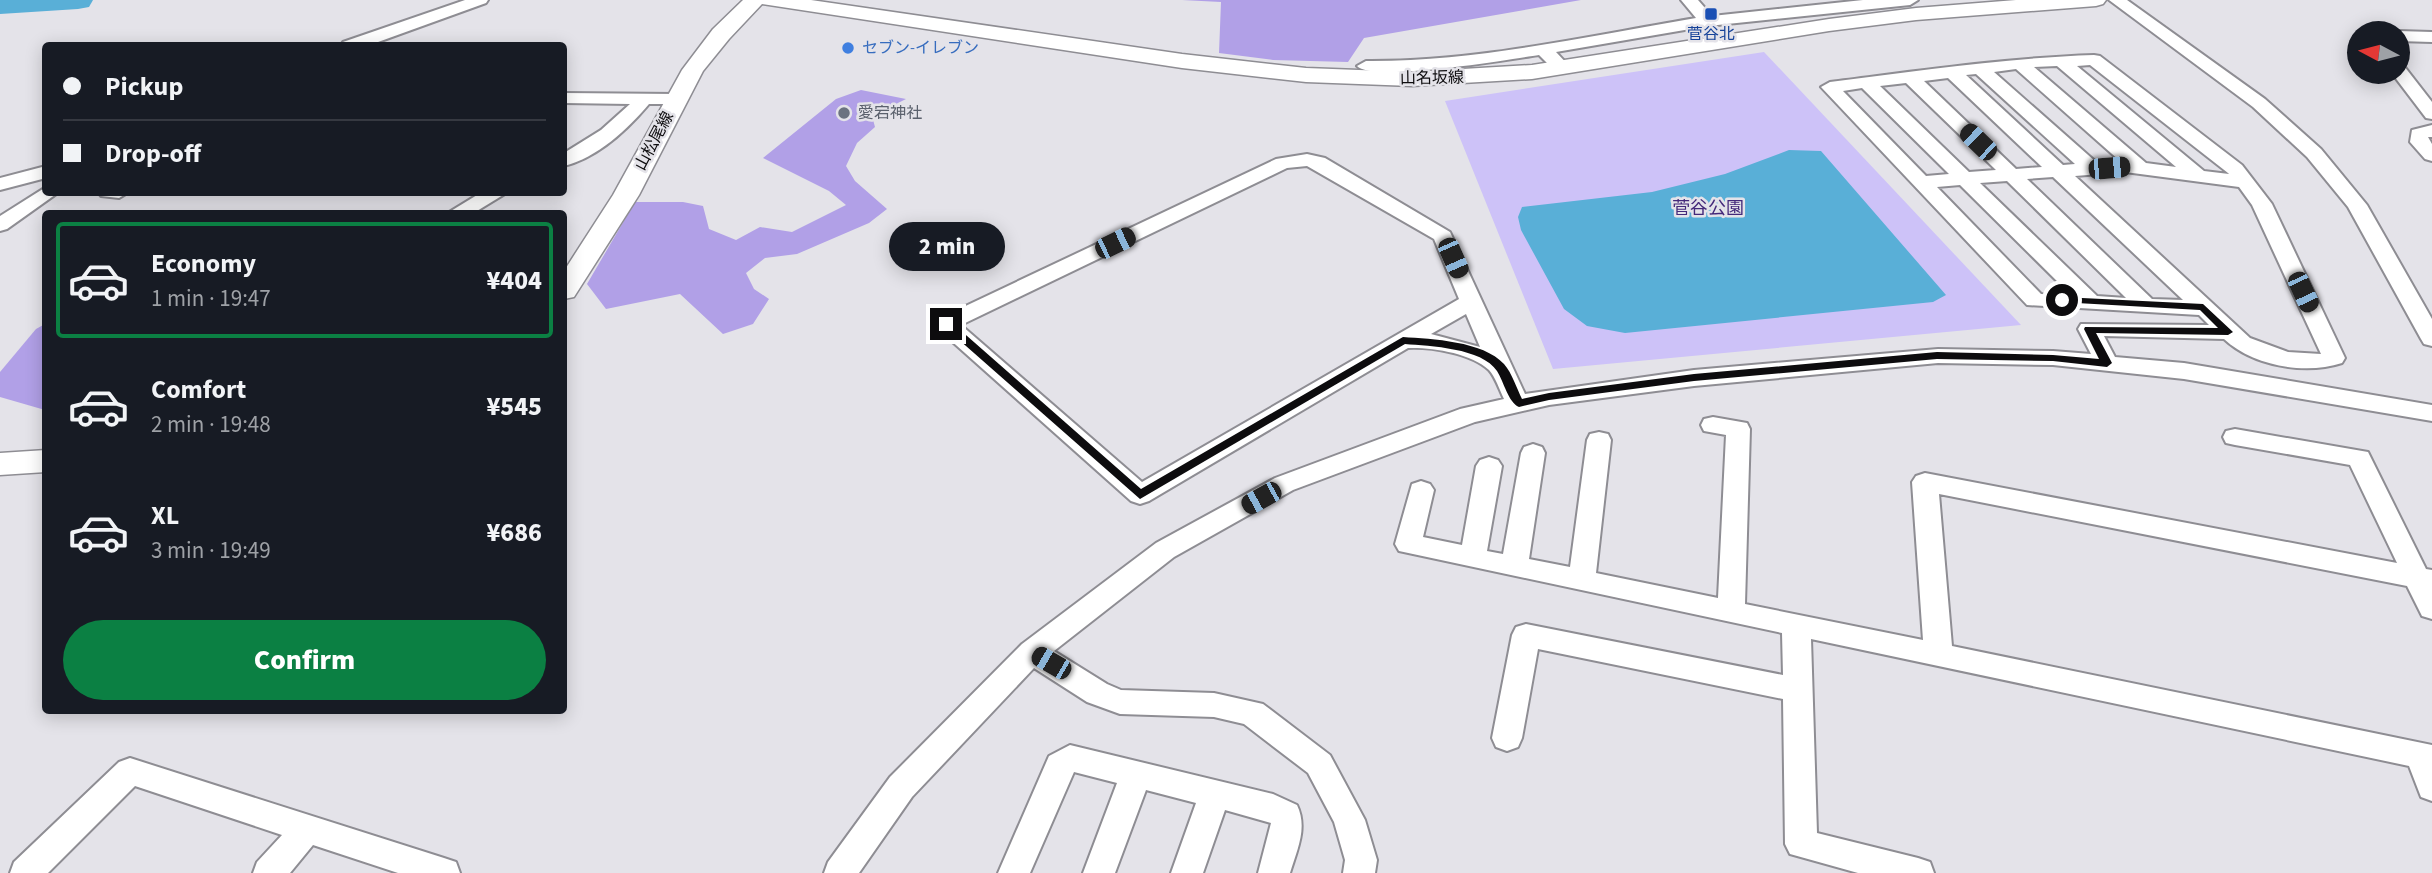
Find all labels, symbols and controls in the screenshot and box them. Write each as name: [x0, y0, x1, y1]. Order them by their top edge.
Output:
marker: 菅谷北: [1703, 6, 1719, 22]
north arrow: [2347, 21, 2410, 84]
map controls: [2347, 21, 2410, 84]
place label: 菅谷北: [1687, 23, 1735, 45]
place label: セブン-イレブン: [862, 37, 979, 59]
marker: セブン-イレブン: [840, 40, 856, 56]
street label: 山名坂線: [1400, 66, 1464, 90]
text: Pickup: [105, 68, 183, 105]
place label: 愛宕神社: [858, 102, 922, 124]
marker: 愛宕神社: [836, 105, 852, 121]
street label: 山松尾線: [629, 108, 679, 174]
car: [1956, 120, 2001, 164]
text: Drop-off: [105, 135, 201, 172]
car: [2088, 156, 2131, 180]
park label: 菅谷公園: [1672, 196, 1744, 221]
callout: 2 min: [888, 222, 1004, 272]
car: [1092, 224, 1139, 262]
text: 2 min: [919, 230, 975, 263]
car: [1435, 235, 1472, 281]
text: Economy: [151, 245, 256, 282]
icon: car: [67, 249, 130, 312]
text: ¥404: [486, 262, 542, 299]
car: [2285, 269, 2322, 315]
text: 1 min · 19:47: [151, 282, 271, 315]
route start: [2046, 284, 2078, 316]
route end: [930, 308, 962, 340]
text: Comfort: [151, 371, 246, 408]
icon: car: [67, 375, 130, 438]
text: ¥545: [486, 388, 542, 425]
text: 2 min · 19:48: [151, 408, 271, 441]
car: [1238, 479, 1285, 517]
text: XL: [151, 497, 179, 534]
icon: car: [67, 501, 130, 564]
text: ¥686: [486, 514, 542, 551]
text: 3 min · 19:49: [151, 534, 271, 567]
button: Confirm: [63, 620, 546, 700]
car: [1028, 643, 1075, 683]

